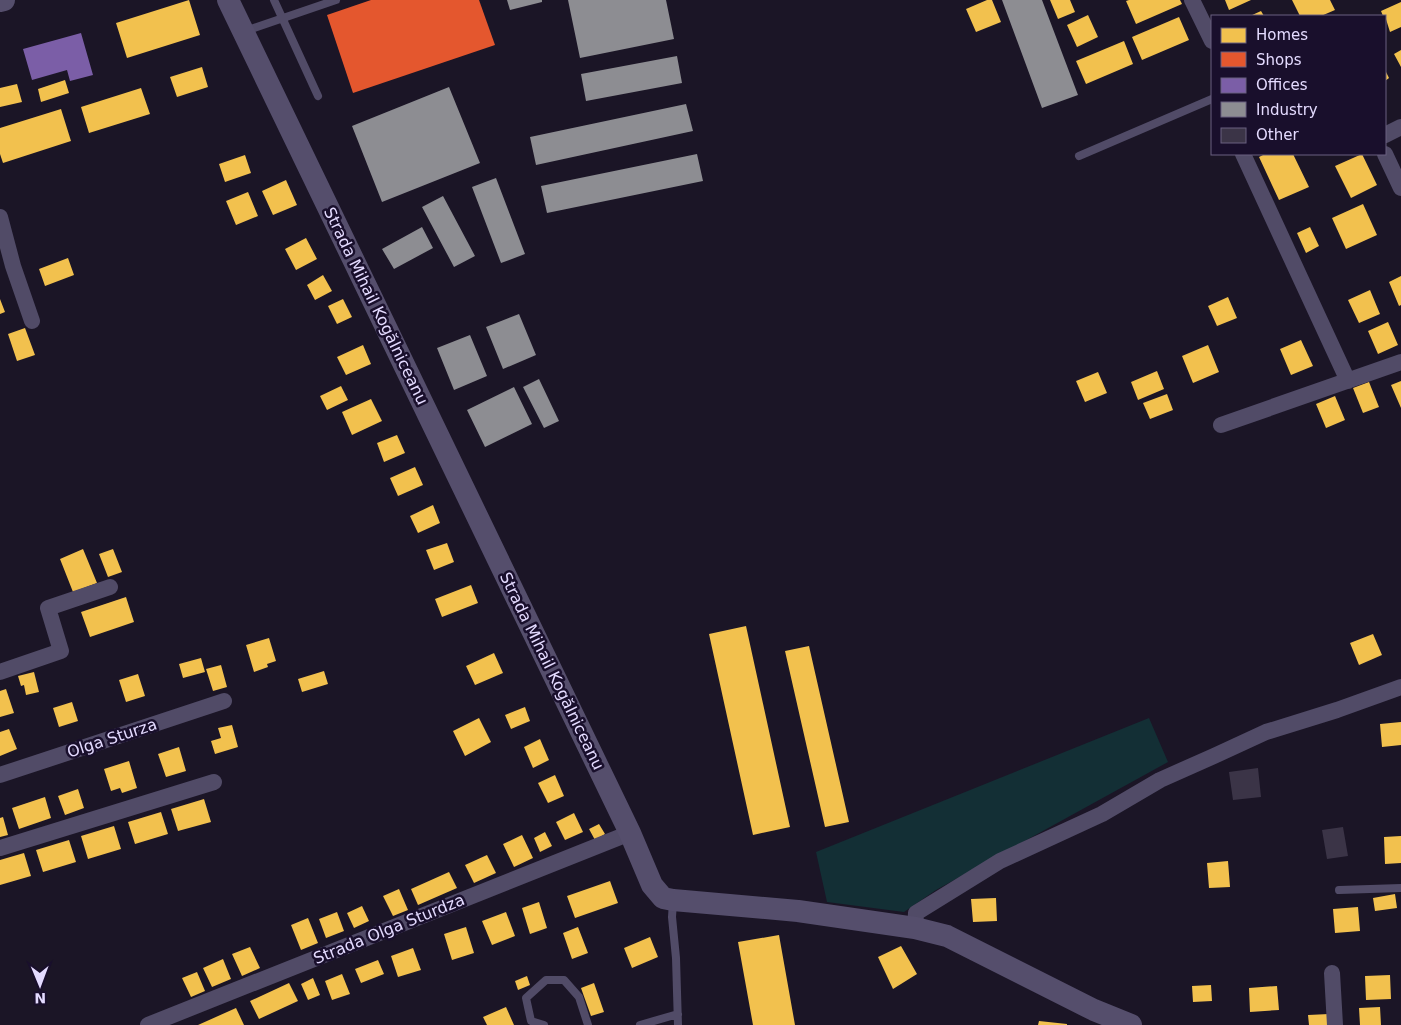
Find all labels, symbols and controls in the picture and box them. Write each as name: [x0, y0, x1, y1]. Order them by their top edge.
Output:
legend: [1211, 15, 1386, 155]
text: Homes: [1256, 26, 1308, 44]
text: Shops: [1256, 51, 1302, 69]
text: Offices: [1256, 76, 1308, 94]
text: Industry: [1256, 101, 1318, 119]
text: Other: [1256, 126, 1299, 144]
street label: Strada Mihail Kogălniceanu: [320, 204, 432, 408]
street label: Strada Mihail Kogălniceanu: [496, 569, 608, 773]
street label: Olga Sturza: [65, 715, 159, 761]
street label: Strada Olga Sturdza: [311, 890, 467, 968]
north arrow: [15, 960, 65, 1010]
text: N: [34, 990, 46, 1006]

